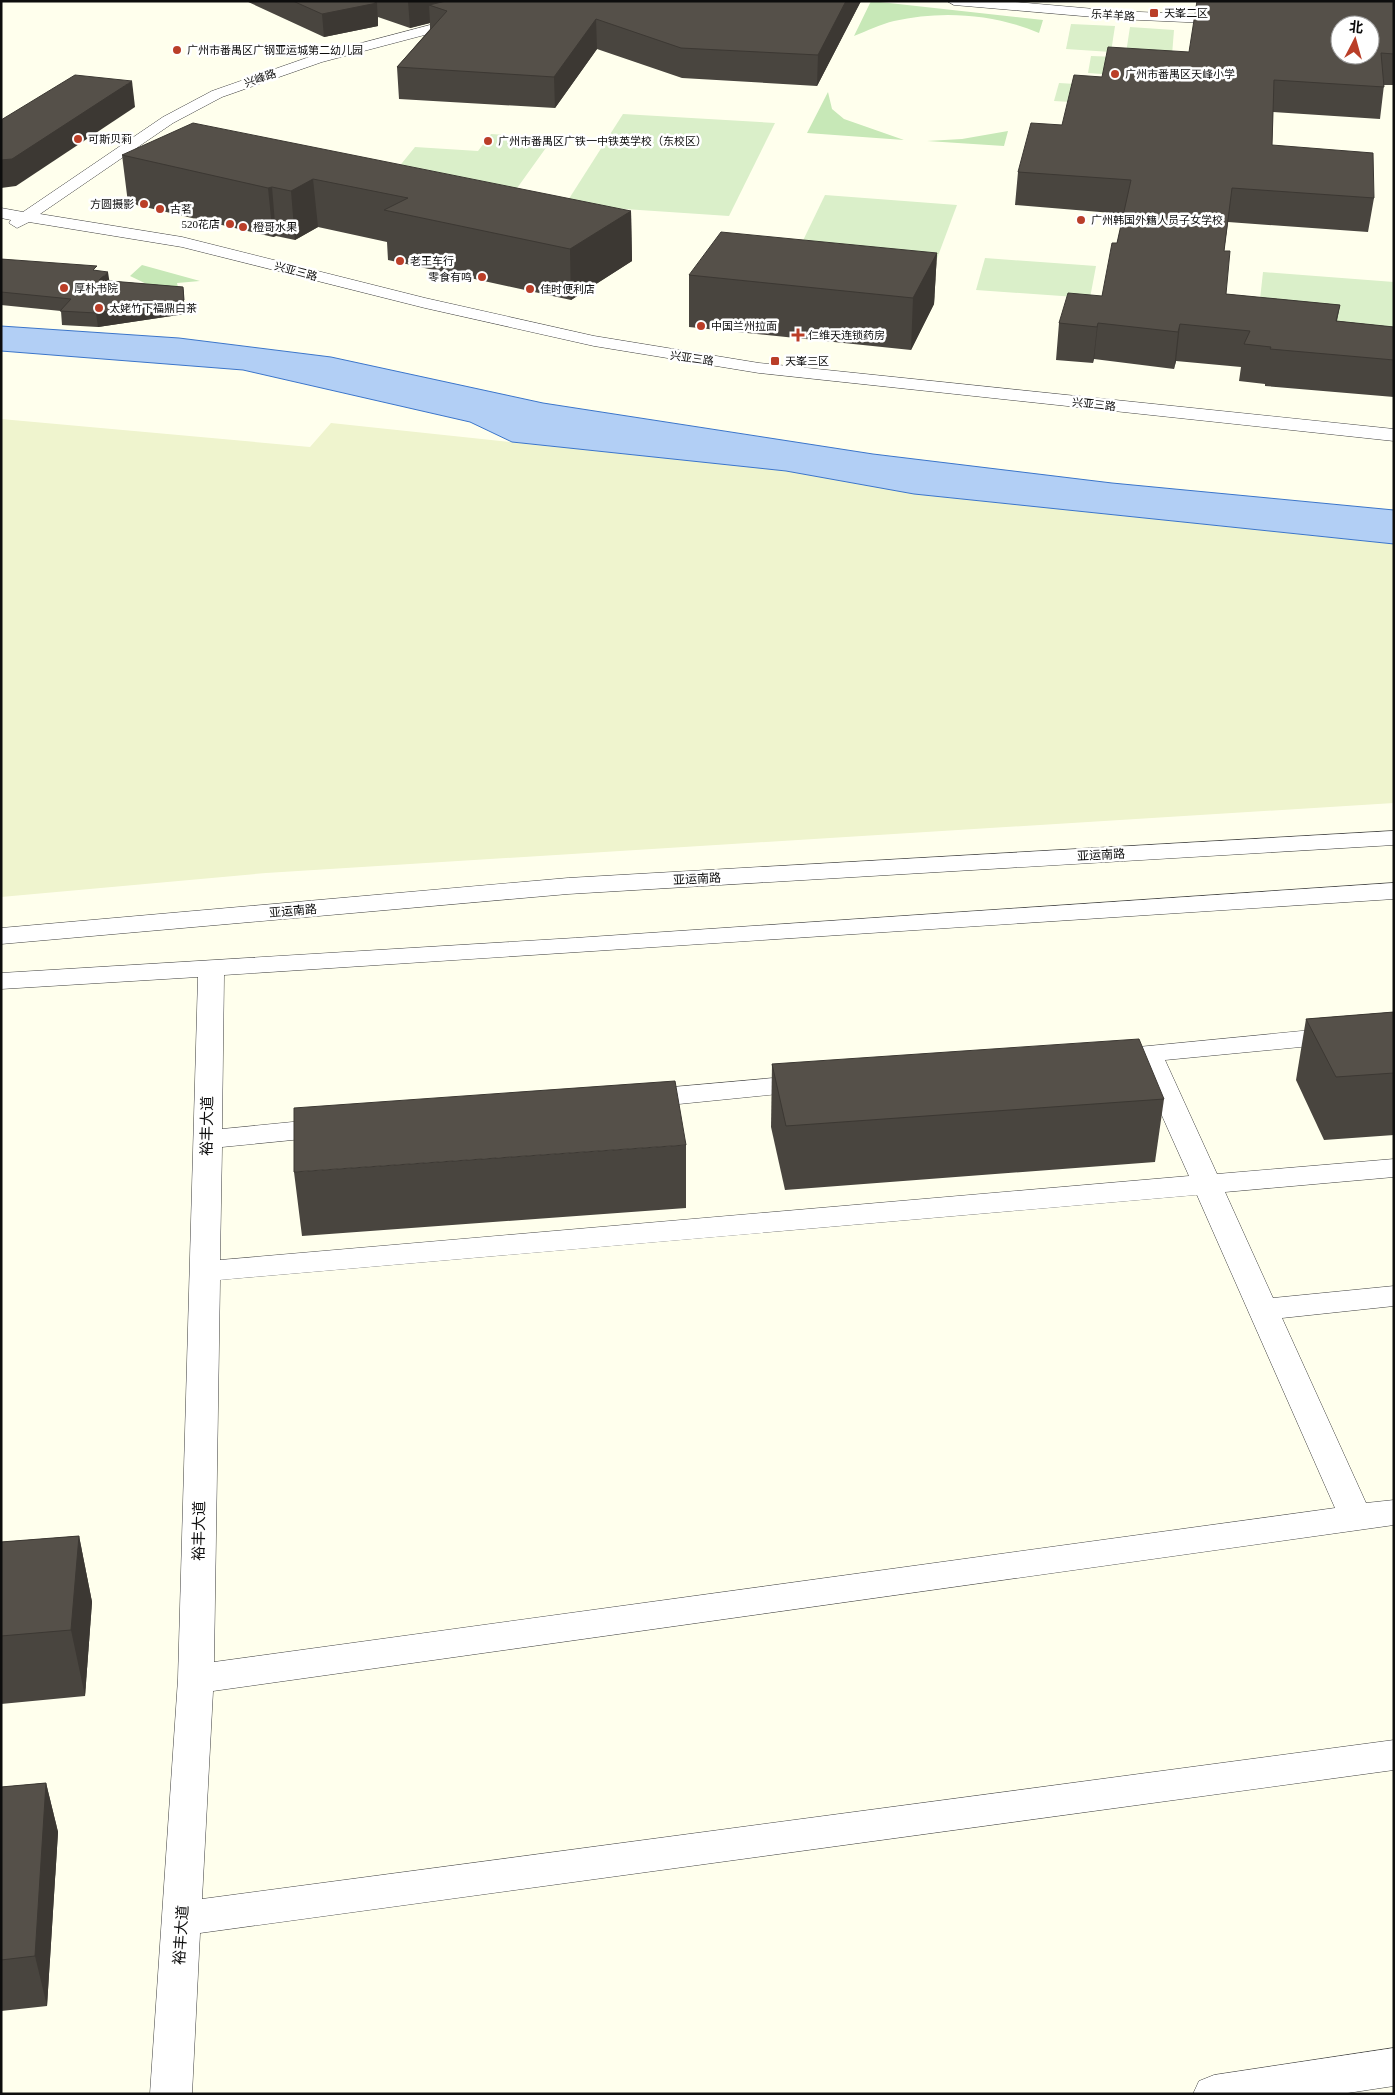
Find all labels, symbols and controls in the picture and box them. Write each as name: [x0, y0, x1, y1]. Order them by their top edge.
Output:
street label: 乐羊羊路: [1091, 7, 1135, 23]
marker: 天峯二区: [1148, 7, 1160, 19]
place label: 天峯二区: [1164, 7, 1208, 19]
north arrow: [1330, 15, 1380, 65]
text: 北: [1349, 19, 1364, 36]
marker: 广州市番禺区广钢亚运城第二幼儿园: [171, 44, 183, 56]
place label: 广州市番禺区广钢亚运城第二幼儿园: [187, 44, 363, 56]
street label: 兴峰路: [242, 67, 278, 89]
marker: 广州市番禺区天峰小学: [1109, 68, 1121, 80]
place label: 广州市番禺区天峰小学: [1125, 68, 1235, 80]
marker: 可斯贝莉: [72, 133, 84, 145]
place label: 可斯贝莉: [88, 133, 132, 145]
marker: 广州市番禺区广铁一中铁英学校（东校区）: [482, 135, 494, 147]
place label: 广州市番禺区广铁一中铁英学校（东校区）: [498, 135, 707, 147]
place label: 方圆摄影: [90, 198, 134, 210]
marker: 方圆摄影: [138, 198, 150, 210]
marker: 古茗: [154, 203, 166, 215]
place label: 古茗: [170, 203, 192, 215]
marker: 广州韩国外籍人员子女学校: [1075, 214, 1087, 226]
place label: 广州韩国外籍人员子女学校: [1091, 214, 1223, 226]
place label: 520花店: [182, 218, 220, 230]
marker: 520花店: [224, 218, 236, 230]
marker: 橙哥水果: [237, 221, 249, 233]
place label: 橙哥水果: [253, 221, 297, 233]
marker: 老王车行: [394, 255, 406, 267]
place label: 老王车行: [410, 255, 454, 267]
street label: 兴亚三路: [273, 260, 319, 282]
place label: 零食有鸣: [428, 271, 472, 283]
marker: 零食有鸣: [476, 271, 488, 283]
marker: 厚朴书院: [58, 282, 70, 294]
place label: 厚朴书院: [74, 282, 118, 294]
marker: 佳时便利店: [524, 283, 536, 295]
place label: 佳时便利店: [540, 283, 595, 295]
marker: 太姥竹下福鼎白茶: [93, 302, 105, 314]
place label: 太姥竹下福鼎白茶: [109, 302, 197, 314]
marker: 中国兰州拉面: [695, 320, 707, 332]
place label: 中国兰州拉面: [711, 320, 777, 332]
marker: 仁维天连锁药房: [792, 329, 804, 341]
place label: 仁维天连锁药房: [808, 329, 885, 341]
street label: 兴亚三路: [669, 349, 715, 367]
marker: 天峯三区: [769, 355, 781, 367]
place label: 天峯三区: [785, 355, 829, 367]
street label: 兴亚三路: [1071, 396, 1117, 412]
street label: 亚运南路: [1077, 847, 1125, 863]
street label: 亚运南路: [673, 871, 721, 887]
street label: 亚运南路: [268, 902, 318, 920]
street label: 裕丰大道: [198, 1096, 216, 1156]
street label: 裕丰大道: [190, 1501, 208, 1561]
street label: 裕丰大道: [171, 1905, 191, 1965]

